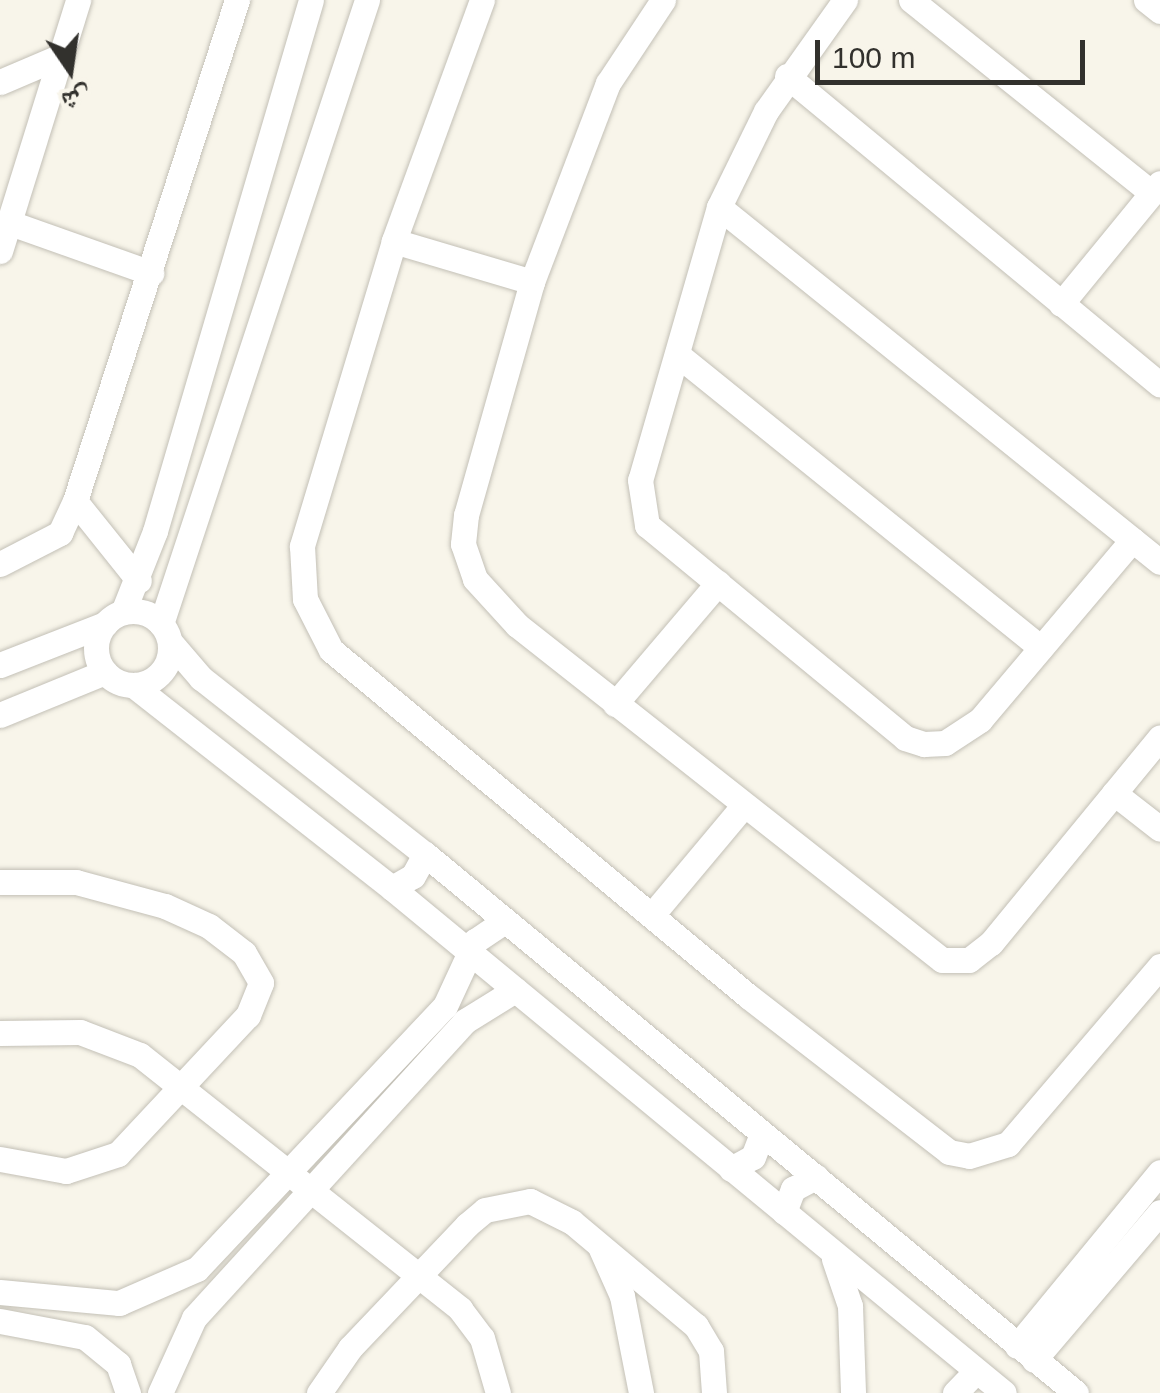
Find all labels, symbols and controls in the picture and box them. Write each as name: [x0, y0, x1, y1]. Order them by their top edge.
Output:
north arrow: [20, 20, 120, 120]
scale bar: [820, 20, 1090, 82]
text: 100 m: [832, 41, 915, 74]
text: ش: [59, 81, 95, 118]

